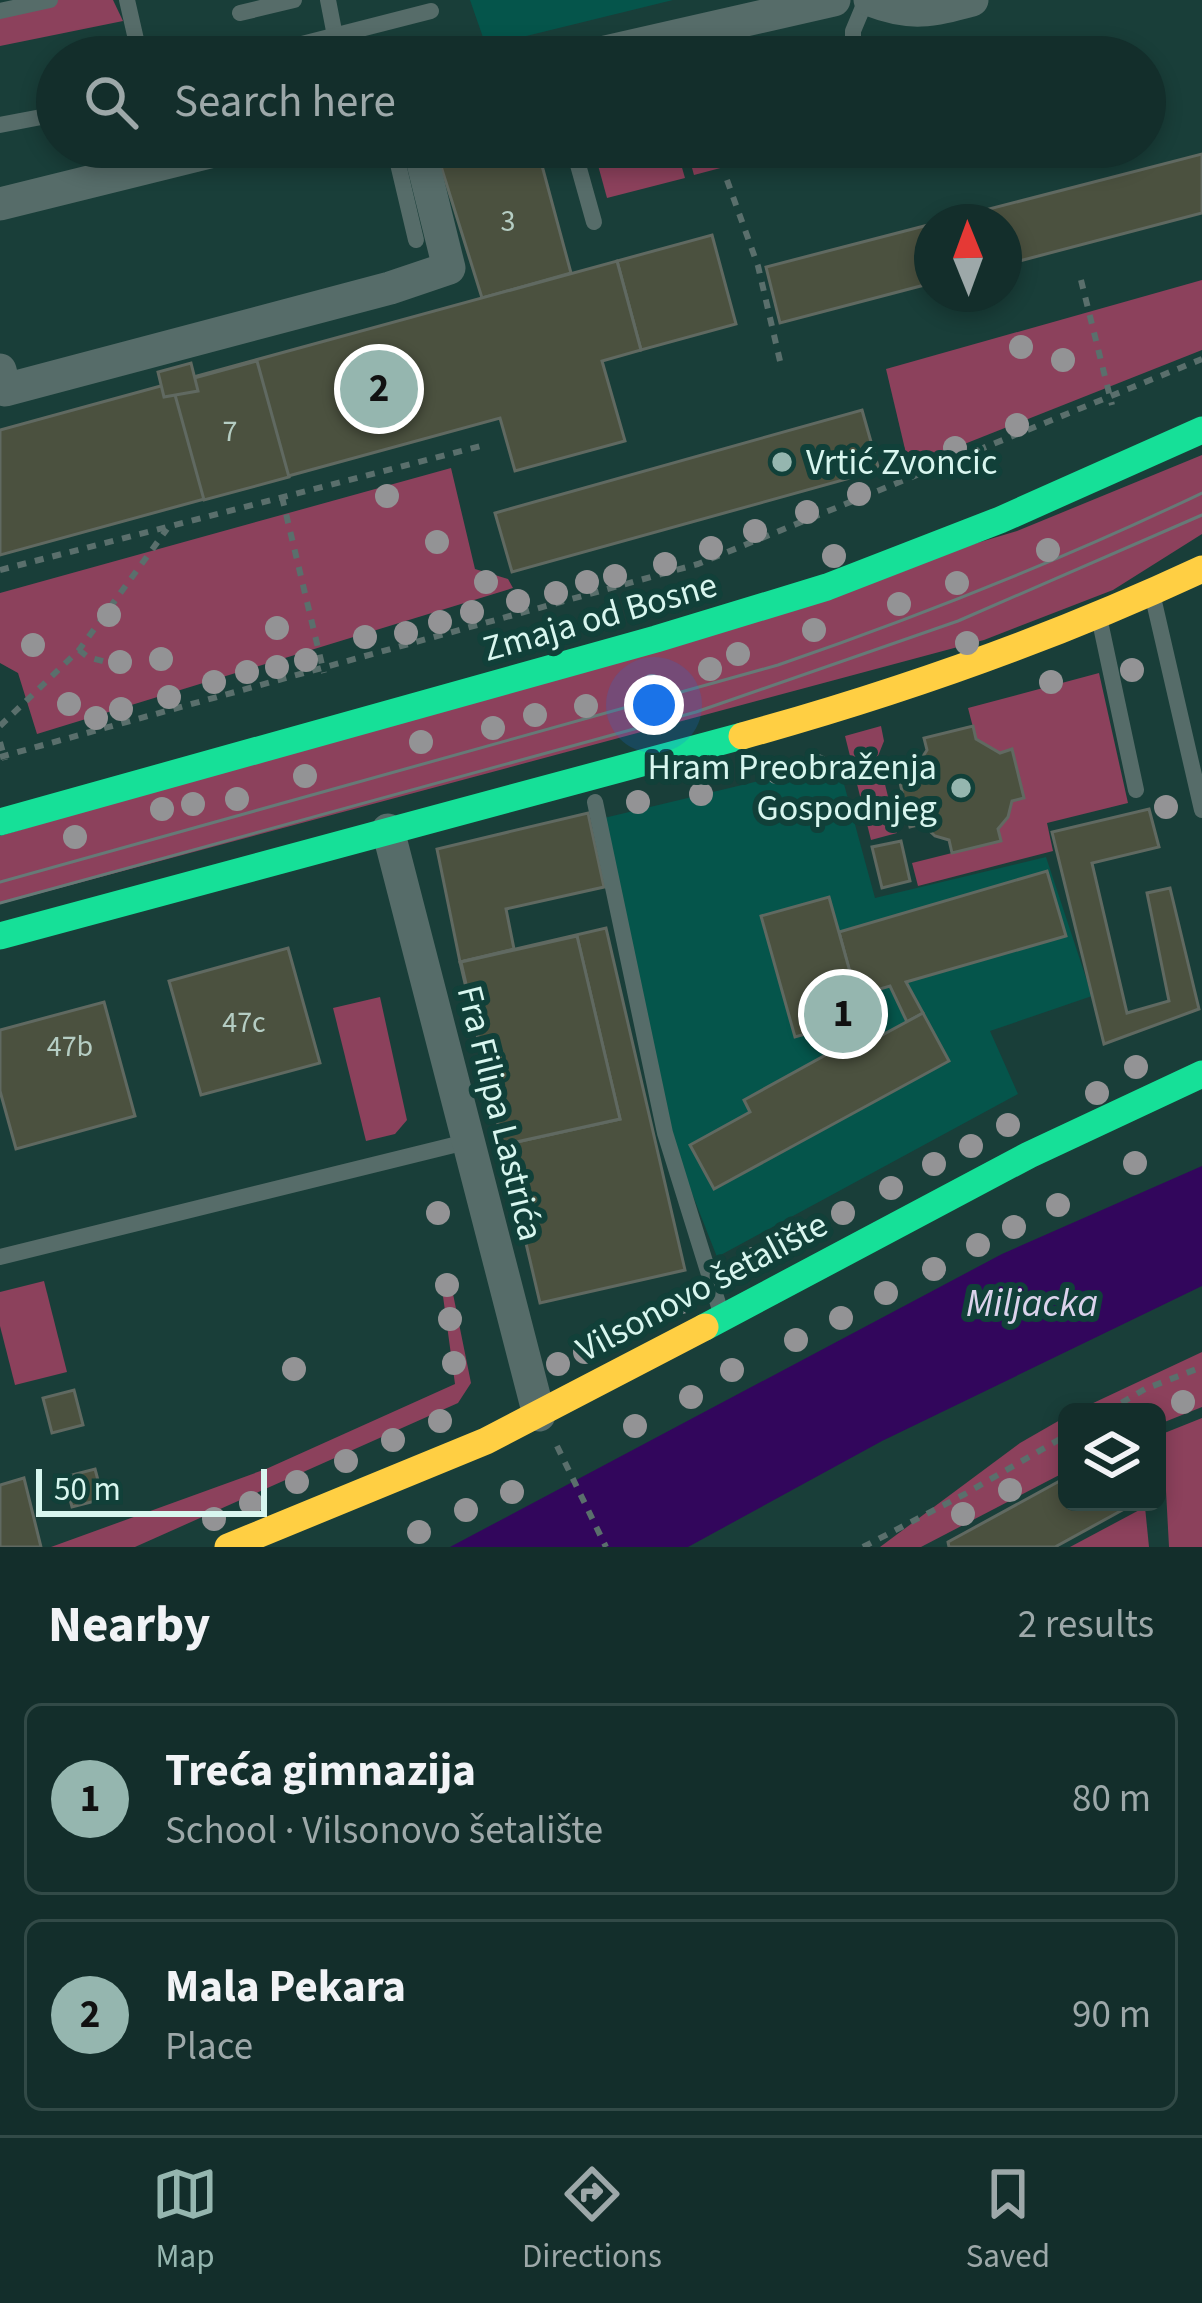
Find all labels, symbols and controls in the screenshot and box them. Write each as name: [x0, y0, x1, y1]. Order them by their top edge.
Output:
search box: [36, 36, 1166, 168]
icon: search: [78, 69, 144, 135]
text: Search here: [174, 70, 396, 134]
house number: 3: [501, 200, 515, 243]
north arrow: [914, 204, 1022, 312]
pin: 2: [340, 344, 418, 434]
house number: 7: [223, 410, 237, 453]
place label: Vrtić Zvoncic: [806, 437, 997, 488]
marker: Vrtić Zvoncic: [769, 449, 795, 475]
street label: Zmaja od Bosne: [477, 559, 723, 675]
your location: [624, 675, 684, 735]
place label: Hram Preobraženja Gospodnjeg: [648, 742, 937, 834]
marker: Hram Preobraženja Gospodnjeg: [948, 775, 974, 801]
pin: 1: [804, 969, 882, 1059]
street label: Fra Filipa Lastrića: [444, 980, 556, 1246]
house number: 47c: [222, 1001, 266, 1044]
house number: 47b: [47, 1025, 93, 1068]
street label: Vilsonovo šetalište: [567, 1199, 837, 1375]
water label: Miljacka: [966, 1276, 1098, 1332]
map controls: [1058, 1403, 1166, 1511]
button: layers: [1058, 1403, 1166, 1511]
scale bar: [36, 1463, 267, 1516]
text: 50 m: [54, 1466, 121, 1513]
text: Nearby: [48, 1589, 210, 1661]
text: 2 results: [1018, 1597, 1154, 1653]
text: Treća gimnazija: [165, 1739, 476, 1803]
text: 1: [80, 1771, 100, 1827]
text: 80 m: [1072, 1771, 1151, 1827]
text: School · Vilsonovo šetalište: [165, 1803, 603, 1859]
text: Mala Pekara: [165, 1955, 406, 2019]
text: 2: [80, 1987, 100, 2043]
text: 90 m: [1072, 1987, 1151, 2043]
text: Place: [165, 2019, 253, 2075]
tab: Map: [152, 2161, 218, 2280]
tab: Directions: [522, 2161, 662, 2280]
tab: Saved: [966, 2161, 1050, 2280]

